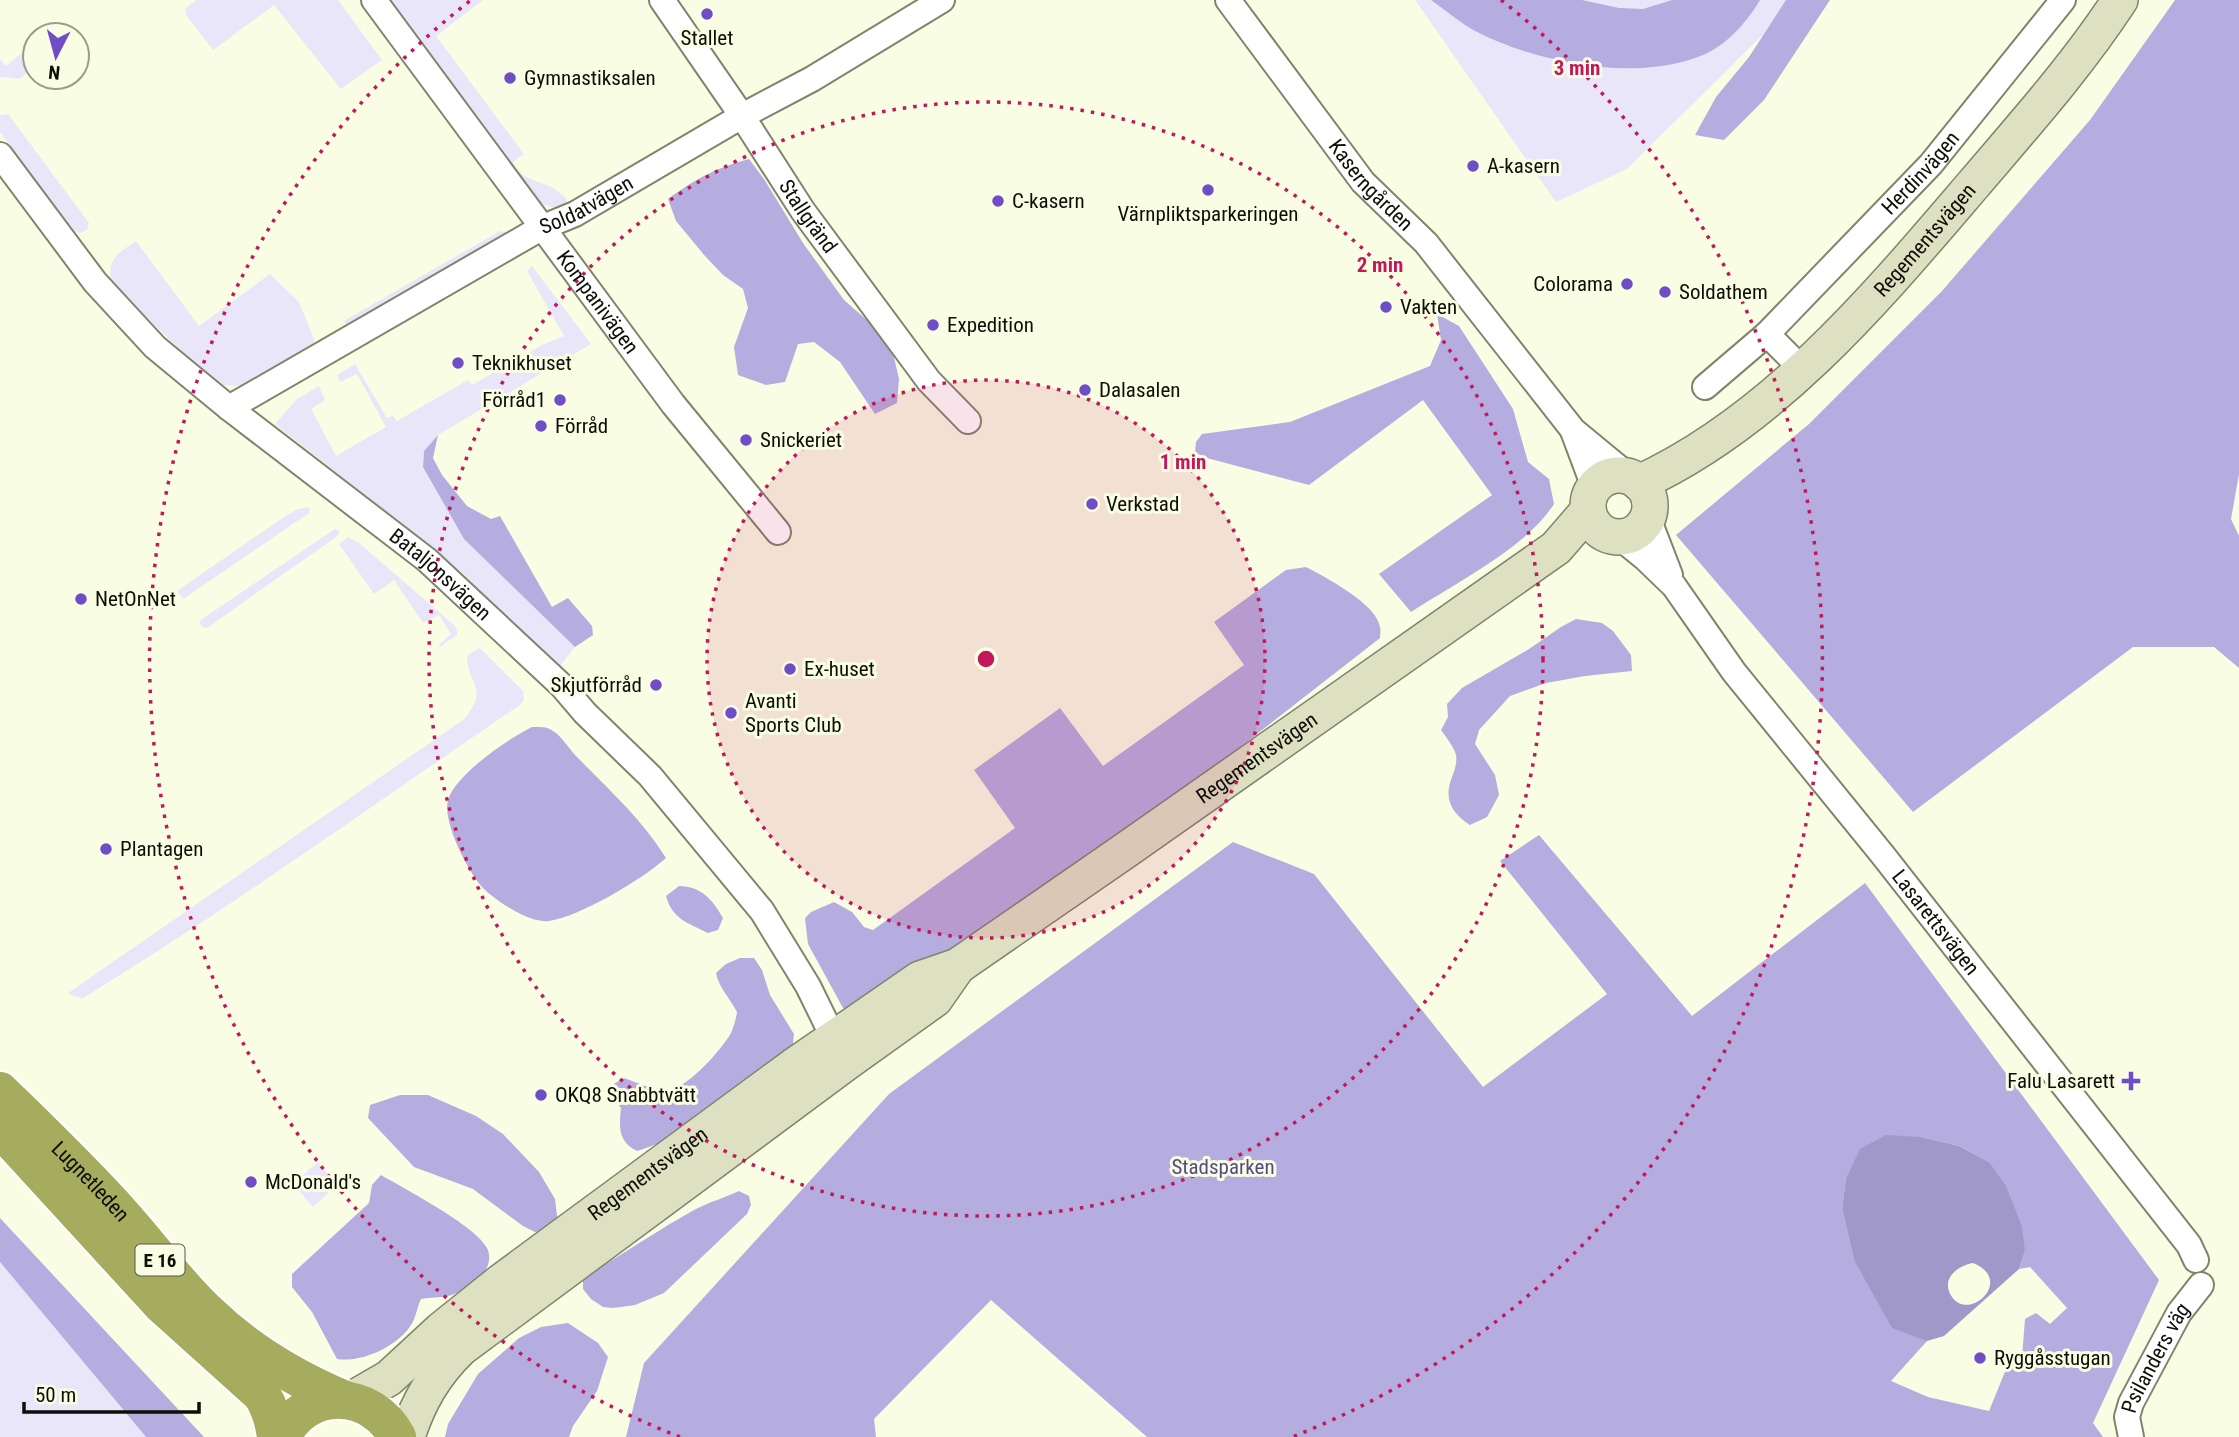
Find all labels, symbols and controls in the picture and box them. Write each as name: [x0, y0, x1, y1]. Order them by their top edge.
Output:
marker: Stallet: [699, 6, 715, 22]
north arrow: [21, 21, 91, 91]
place label: Stallet: [681, 26, 733, 50]
text: 3 min: [1554, 56, 1600, 80]
text: N: [47, 60, 61, 84]
place label: Gymnastiksalen: [524, 66, 656, 90]
marker: Gymnastiksalen: [502, 70, 518, 86]
street label: Herdinvägen: [1877, 127, 1964, 220]
street label: Kaserngården: [1324, 135, 1418, 236]
place label: A-kasern: [1487, 154, 1560, 178]
marker: A-kasern: [1465, 158, 1481, 174]
street label: Soldatvägen: [536, 171, 637, 239]
street label: Stallgränd: [774, 175, 842, 258]
street label: Regementsvägen: [1869, 179, 1981, 302]
marker: Värnpliktsparkeringen: [1200, 182, 1216, 198]
place label: C-kasern: [1012, 189, 1085, 213]
marker: C-kasern: [990, 193, 1006, 209]
place label: Värnpliktsparkeringen: [1118, 202, 1298, 226]
street label: Kompanivägen: [552, 246, 644, 359]
text: 2 min: [1357, 253, 1403, 277]
place label: Colorama: [1533, 272, 1613, 296]
marker: Colorama: [1619, 276, 1635, 292]
place label: Soldathem: [1679, 280, 1768, 304]
marker: Soldathem: [1657, 284, 1673, 300]
place label: Vakten: [1400, 295, 1457, 319]
marker: Vakten: [1378, 299, 1394, 315]
place label: Expedition: [947, 313, 1034, 337]
marker: Expedition: [925, 317, 941, 333]
place label: Teknikhuset: [472, 351, 572, 375]
marker: Teknikhuset: [450, 355, 466, 371]
place label: Dalasalen: [1099, 378, 1180, 402]
marker: Dalasalen: [1077, 382, 1093, 398]
place label: Förråd1: [482, 388, 546, 412]
marker: Förråd1: [552, 392, 568, 408]
place label: Förråd: [555, 414, 608, 438]
marker: Förråd: [533, 418, 549, 434]
place label: Snickeriet: [760, 428, 842, 452]
marker: Snickeriet: [738, 432, 754, 448]
text: 1 min: [1160, 450, 1206, 474]
place label: Verkstad: [1106, 492, 1179, 516]
marker: Verkstad: [1084, 496, 1100, 512]
street label: Bataljonsvägen: [385, 524, 496, 625]
place label: NetOnNet: [95, 587, 176, 611]
marker: NetOnNet: [73, 591, 89, 607]
centre of rings: [974, 647, 998, 671]
place label: Ex-huset: [804, 657, 875, 681]
marker: Ex-huset: [782, 661, 798, 677]
place label: Skjutförråd: [551, 673, 642, 697]
marker: Skjutförråd: [648, 677, 664, 693]
place label: Avanti Sports Club: [745, 689, 842, 737]
marker: Avanti Sports Club: [723, 705, 739, 721]
street label: Regementsvägen: [1192, 707, 1322, 809]
place label: Plantagen: [120, 837, 203, 861]
marker: Plantagen: [98, 841, 114, 857]
street label: Lasarettsvägen: [1887, 865, 1984, 980]
place label: Falu Lasarett: [2007, 1069, 2115, 1093]
marker: Falu Lasarett: [2121, 1071, 2141, 1091]
place label: OKQ8 Snabbtvätt: [555, 1083, 696, 1107]
marker: OKQ8 Snabbtvätt: [533, 1087, 549, 1103]
street label: Regementsvägen: [583, 1122, 712, 1225]
street label: Lugnetleden: [47, 1137, 134, 1226]
park label: Stadsparken: [1171, 1155, 1275, 1179]
place label: McDonald's: [265, 1170, 361, 1194]
marker: McDonald's: [243, 1174, 259, 1190]
road number: E 16: [136, 1244, 184, 1276]
street label: Psilanders väg: [2117, 1298, 2194, 1416]
place label: Ryggåsstugan: [1994, 1346, 2111, 1370]
marker: Ryggåsstugan: [1972, 1350, 1988, 1366]
scale bar: [24, 1370, 200, 1414]
text: 50 m: [35, 1383, 76, 1407]

